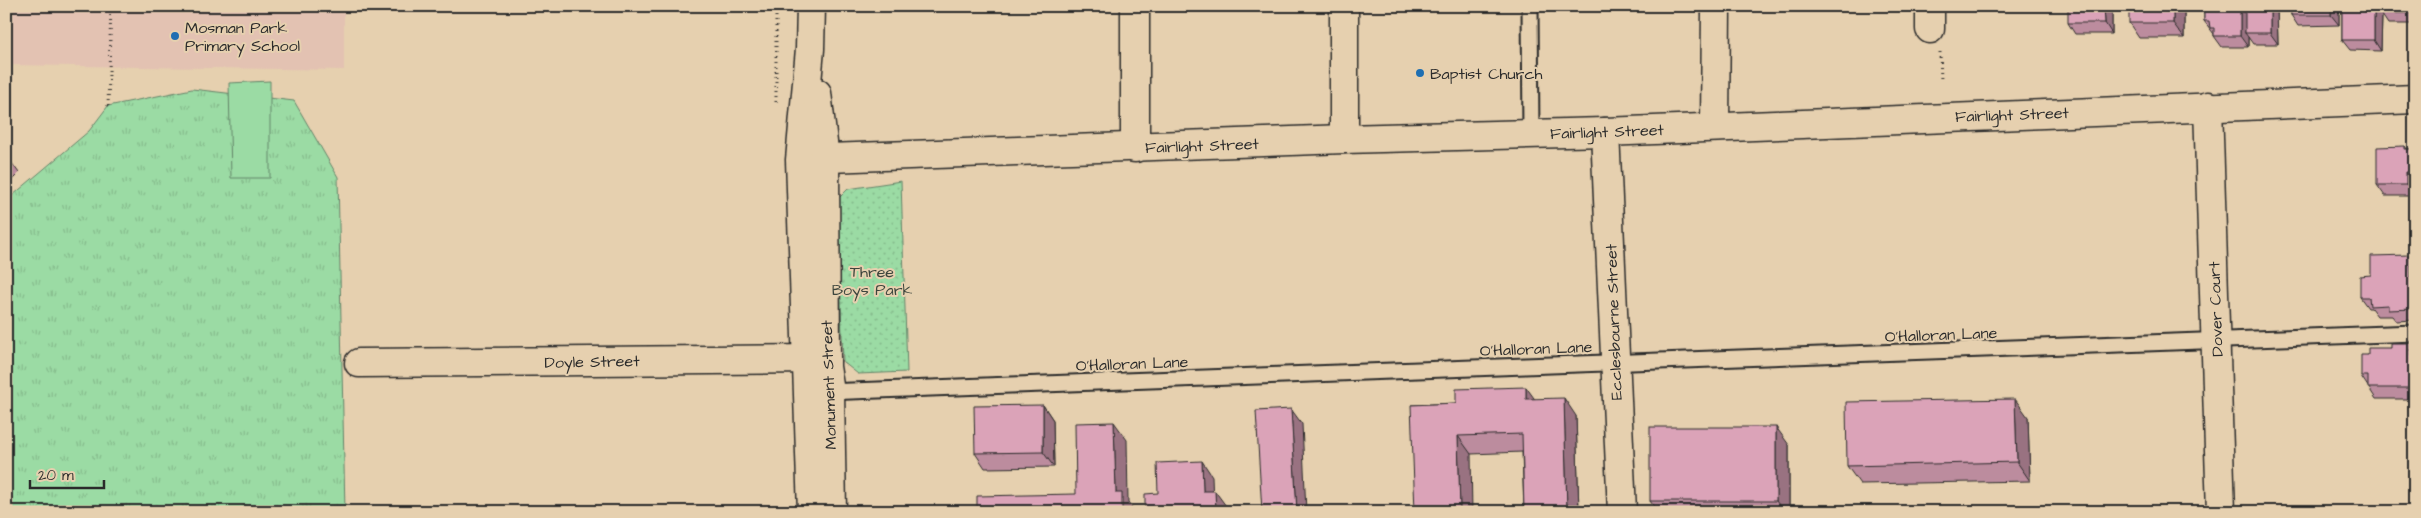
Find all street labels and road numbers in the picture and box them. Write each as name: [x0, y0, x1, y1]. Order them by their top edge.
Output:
street label: Fairlight Street: [1955, 102, 2070, 129]
street label: Fairlight Street: [1550, 119, 1665, 146]
street label: Fairlight Street: [1145, 133, 1260, 160]
street label: Ecclesbourne Street: [1600, 243, 1628, 400]
street label: Dover Court: [2203, 260, 2229, 357]
street label: Monument Street: [816, 319, 842, 450]
street label: O'Halloran Lane: [1884, 322, 1998, 348]
street label: O'Halloran Lane: [1479, 336, 1593, 362]
street label: Doyle Street: [544, 350, 640, 375]
street label: O'Halloran Lane: [1075, 351, 1189, 377]

